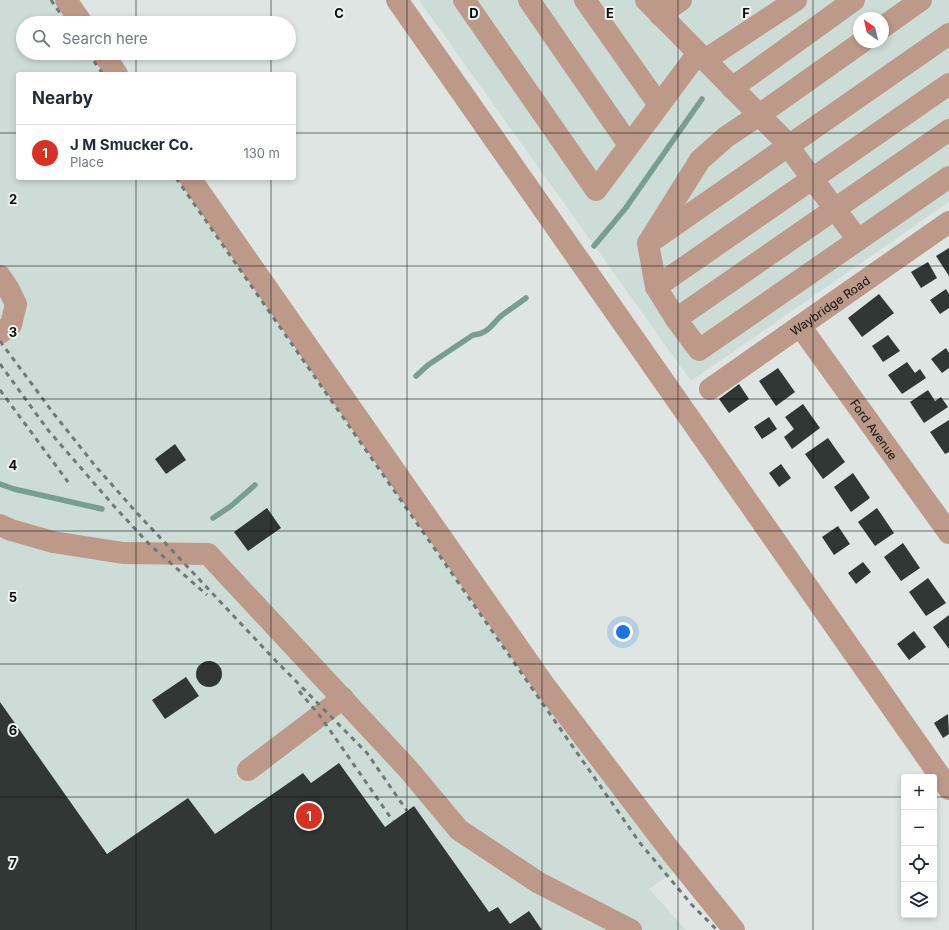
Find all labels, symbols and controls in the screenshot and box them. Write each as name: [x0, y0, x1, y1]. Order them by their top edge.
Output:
text: C: [334, 5, 344, 21]
text: D: [469, 5, 479, 21]
text: E: [606, 5, 614, 21]
text: F: [742, 5, 750, 21]
north arrow: [853, 12, 889, 48]
search box: [16, 16, 296, 60]
icon: search: [30, 27, 52, 49]
text: Search here: [62, 29, 148, 48]
text: Nearby: [32, 88, 93, 108]
text: J M Smucker Co.: [70, 135, 194, 154]
text: 1: [42, 145, 48, 161]
text: 130 m: [243, 145, 280, 161]
text: Place: [70, 154, 104, 170]
text: 2: [9, 191, 17, 207]
street label: Waybridge Road: [787, 272, 872, 338]
text: 3: [9, 324, 17, 340]
street label: Ford Avenue: [847, 396, 901, 462]
text: 4: [9, 457, 18, 473]
text: 5: [9, 589, 17, 605]
your location: [613, 622, 633, 642]
text: 6: [9, 722, 17, 738]
map controls: [901, 774, 937, 918]
button: +: [901, 774, 937, 810]
pin: 1: [296, 801, 322, 831]
button: −: [901, 810, 937, 846]
button: locate: [901, 846, 937, 882]
text: 7: [9, 855, 17, 871]
button: layers: [901, 882, 937, 918]

